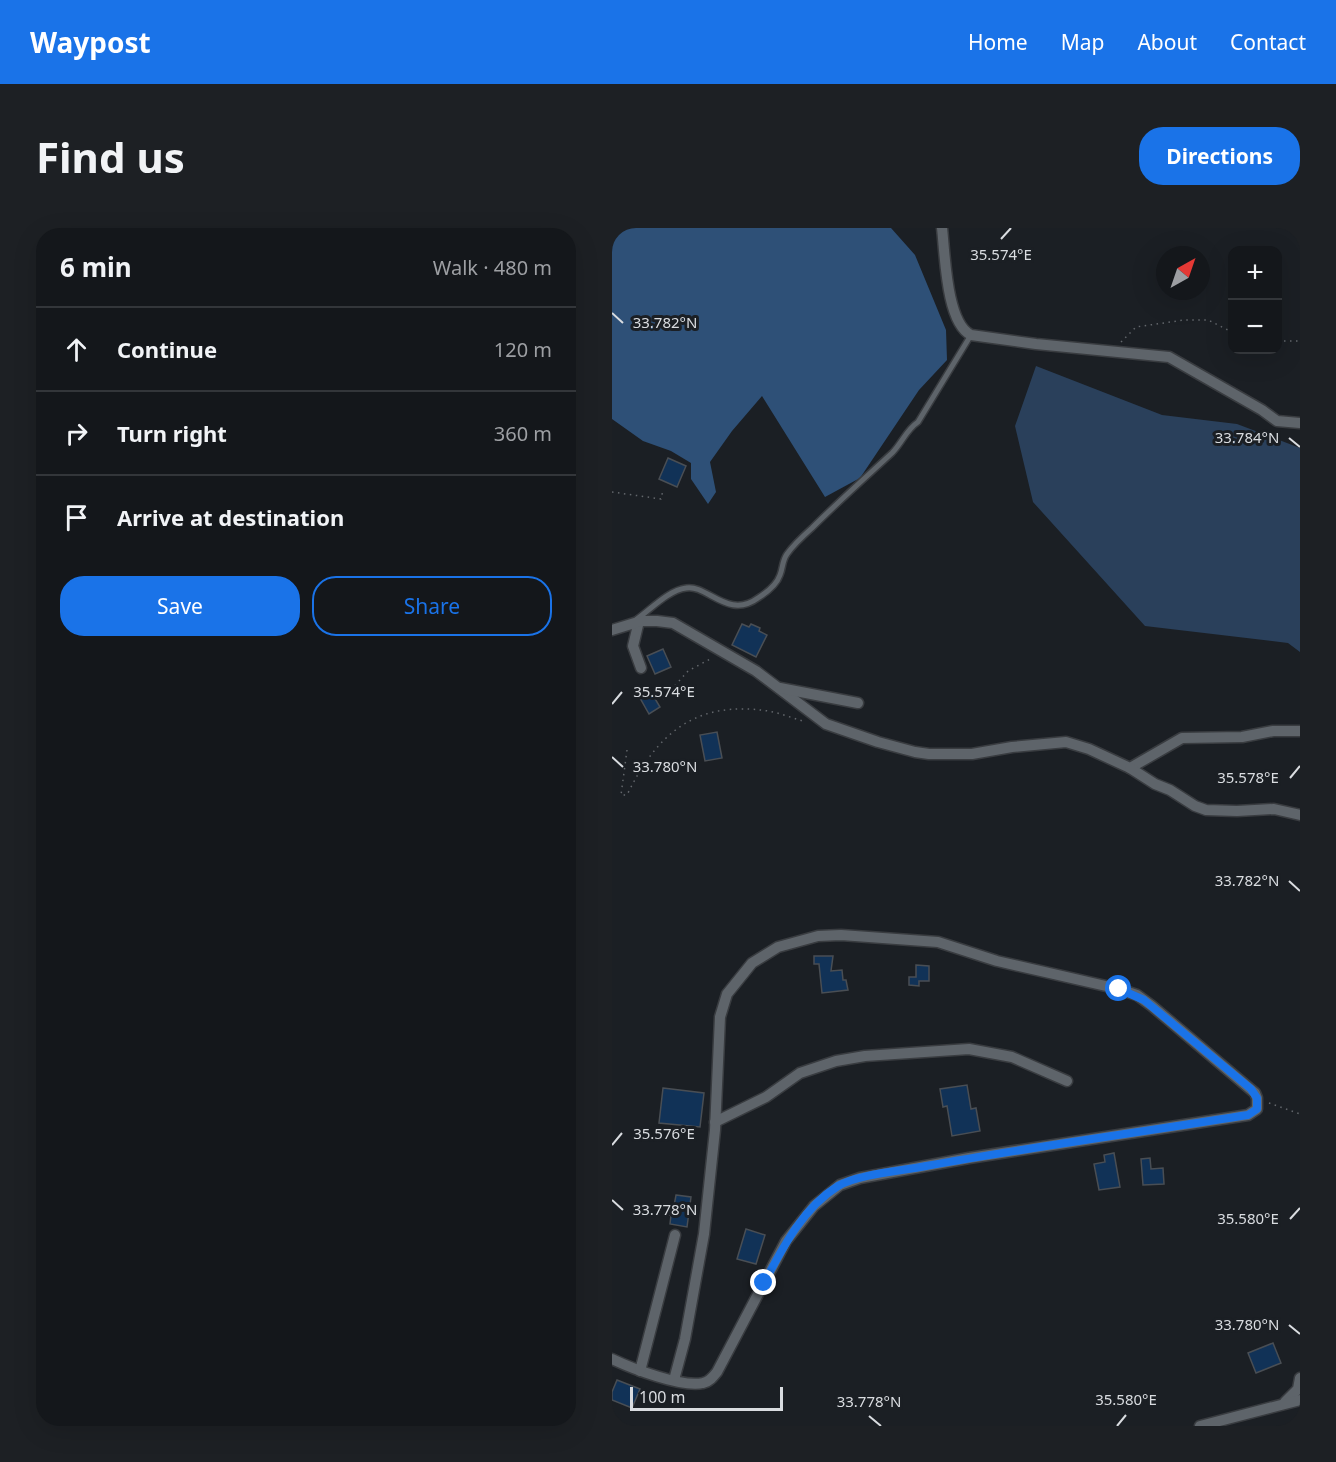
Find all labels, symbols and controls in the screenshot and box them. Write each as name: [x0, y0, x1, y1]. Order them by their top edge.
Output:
text: Waypost: [30, 23, 151, 61]
text: Home: [968, 28, 1028, 56]
text: Map: [1061, 28, 1104, 56]
text: About: [1137, 28, 1197, 56]
text: Contact: [1230, 28, 1306, 56]
button: Directions: [1139, 127, 1300, 185]
text: Find us: [36, 128, 185, 185]
text: 35.574°E: [970, 244, 1032, 264]
north arrow: [1156, 246, 1210, 300]
map controls: [1228, 246, 1282, 354]
button: +: [1228, 246, 1282, 300]
text: 6 min: [60, 249, 132, 285]
text: Walk · 480 m: [433, 254, 552, 281]
button: −: [1228, 300, 1282, 354]
text: 33.782°N: [633, 312, 697, 332]
icon: ahead: [60, 333, 93, 366]
text: Continue: [117, 334, 217, 364]
text: 120 m: [494, 336, 552, 363]
icon: right: [60, 417, 93, 450]
text: Turn right: [117, 418, 227, 448]
text: 360 m: [494, 420, 552, 447]
text: 33.784°N: [1215, 427, 1279, 447]
icon: arrive: [60, 501, 93, 534]
text: Arrive at destination: [117, 502, 344, 532]
button: Save: [60, 576, 300, 636]
button: Share: [312, 576, 552, 636]
text: 35.574°E: [633, 681, 695, 701]
text: 33.780°N: [633, 756, 697, 776]
text: 35.578°E: [1217, 767, 1279, 787]
text: 33.782°N: [1215, 870, 1279, 890]
route start: [1105, 975, 1131, 1001]
text: 35.576°E: [633, 1123, 695, 1143]
text: 33.778°N: [633, 1199, 697, 1219]
text: 35.580°E: [1217, 1208, 1279, 1228]
route end: [750, 1269, 776, 1295]
text: 33.780°N: [1215, 1314, 1279, 1334]
scale bar: [630, 1384, 783, 1412]
text: 100 m: [639, 1386, 686, 1408]
text: 35.580°E: [1095, 1389, 1157, 1409]
text: 33.778°N: [837, 1391, 901, 1411]

